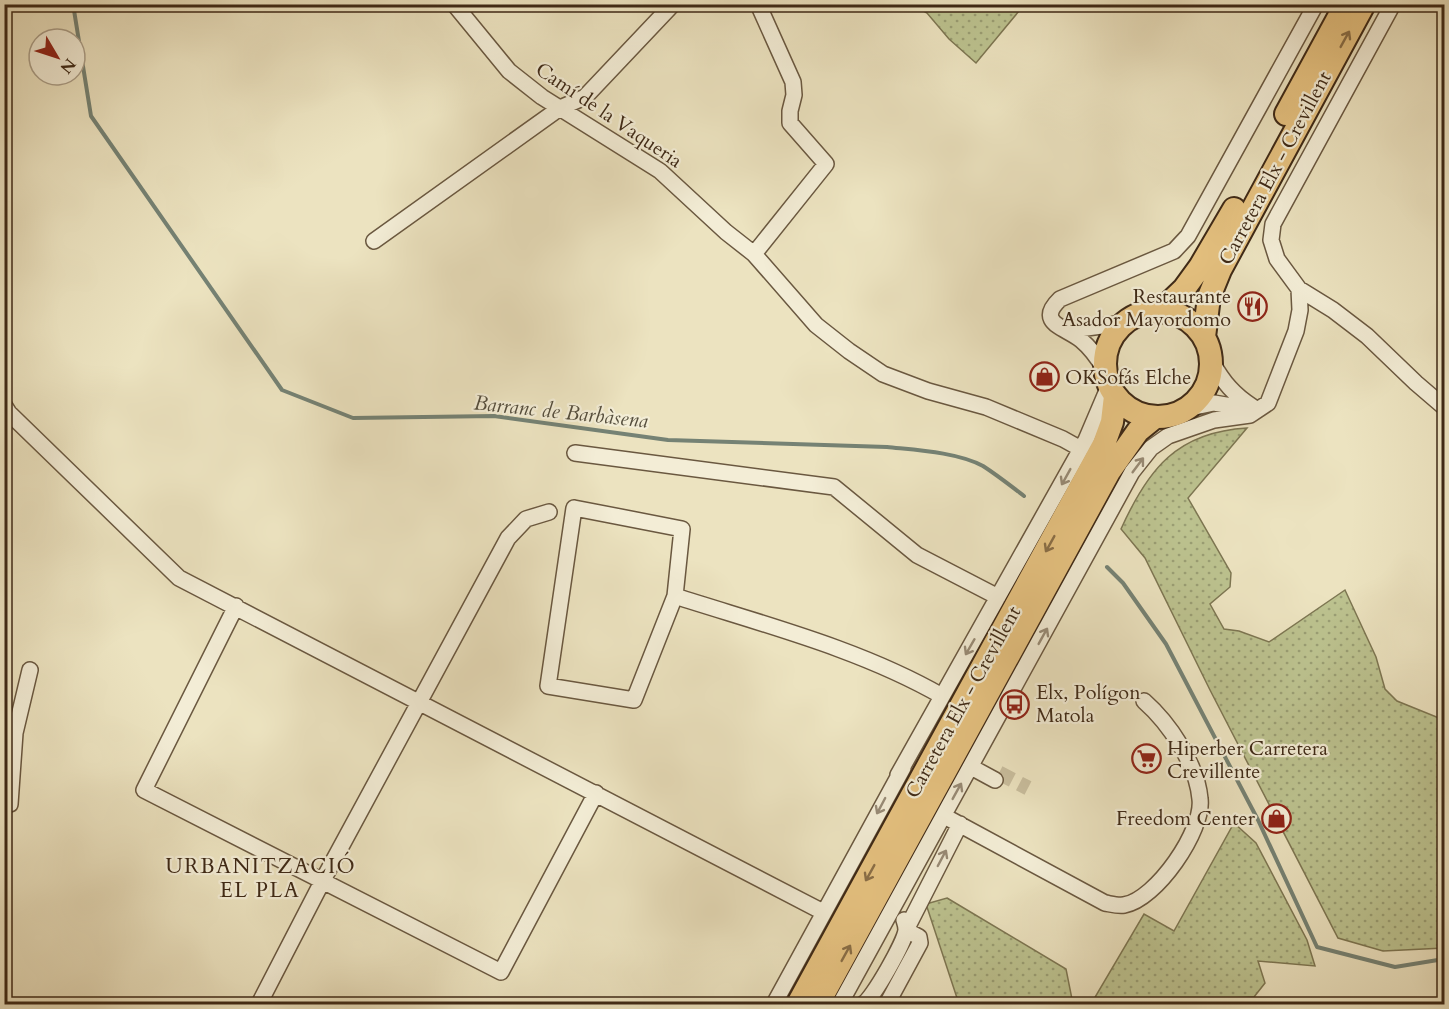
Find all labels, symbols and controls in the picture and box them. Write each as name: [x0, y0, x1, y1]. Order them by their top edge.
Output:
north arrow: [27, 27, 87, 87]
one-way arrow: [1339, 31, 1351, 48]
text: N: [55, 53, 81, 78]
street label: Camí de la Vaqueria: [530, 56, 688, 174]
street label: Carretera Elx - Crevillent: [1212, 66, 1338, 270]
place label: Restaurante Asador Mayordomo: [1062, 283, 1231, 333]
restaurant icon: Restaurante Asador Mayordomo: [1236, 291, 1268, 323]
shop icon: OKSofás Elche: [1028, 361, 1060, 393]
place label: OKSofás Elche: [1065, 364, 1191, 391]
water label: Barranc de Barbàsena: [472, 388, 650, 436]
one-way arrow: [1131, 458, 1144, 474]
one-way arrow: [1060, 468, 1072, 485]
one-way arrow: [1044, 535, 1056, 552]
street label: Carretera Elx - Crevillent: [899, 601, 1027, 803]
one-way arrow: [1038, 627, 1049, 645]
one-way arrow: [964, 638, 976, 655]
place label: Elx, Polígon Matola: [1036, 679, 1141, 729]
bus stop icon: Elx, Polígon Matola: [999, 688, 1031, 720]
place label: Hiperber Carretera Crevillente: [1167, 735, 1328, 785]
supermarket icon: Hiperber Carretera Crevillente: [1130, 743, 1162, 775]
one-way arrow: [952, 783, 963, 801]
one-way arrow: [875, 796, 886, 814]
shop icon: Freedom Center: [1260, 802, 1292, 834]
place label: Freedom Center: [1116, 805, 1256, 832]
one-way arrow: [937, 850, 948, 868]
district label: URBANITZACIÓ EL PLA: [166, 851, 355, 905]
one-way arrow: [864, 864, 876, 881]
one-way arrow: [840, 945, 852, 962]

